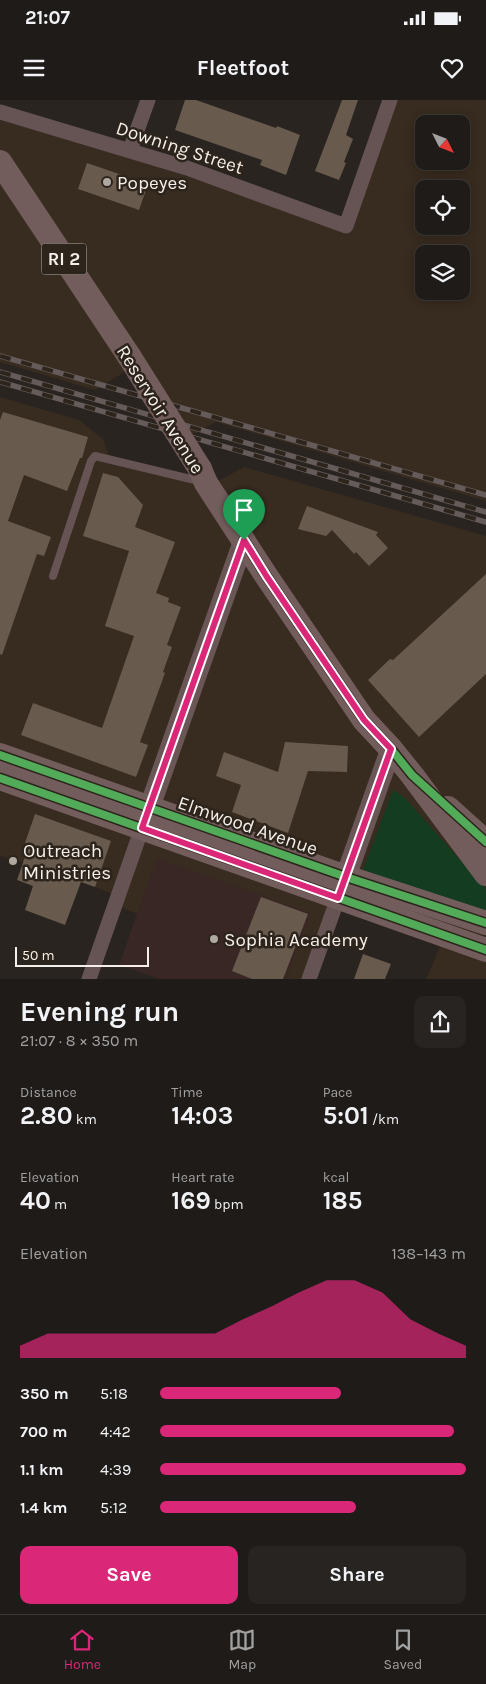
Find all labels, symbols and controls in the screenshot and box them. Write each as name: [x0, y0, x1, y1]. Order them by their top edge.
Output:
text: 21:07: [25, 7, 70, 29]
icon: menu: [20, 54, 48, 82]
icon: heart: [438, 54, 466, 82]
text: Fleetfoot: [197, 55, 289, 81]
north arrow: [415, 115, 470, 170]
map controls: [415, 115, 470, 300]
street label: Downing Street: [113, 117, 246, 179]
place label: Popeyes: [117, 172, 187, 194]
marker: Popeyes: [101, 176, 113, 188]
button: locate: [415, 180, 470, 235]
road number: RI 2: [42, 244, 86, 274]
button: layers: [415, 245, 470, 300]
street label: Reservoir Avenue: [112, 341, 209, 478]
pin: [223, 489, 265, 540]
icon: arrive: [230, 496, 258, 524]
street label: Elmwood Avenue: [175, 792, 321, 860]
place label: Outreach Ministries: [23, 840, 111, 884]
marker: Outreach Ministries: [7, 855, 19, 867]
place label: Sophia Academy: [224, 929, 368, 951]
marker: Sophia Academy: [208, 933, 220, 945]
scale bar: [15, 944, 149, 967]
text: 50 m: [22, 947, 55, 964]
text: Evening run: [20, 995, 179, 1028]
button: share: [414, 996, 466, 1048]
text: 21:07 · 8 × 350 m: [20, 1031, 138, 1050]
text: Distance: [20, 1084, 77, 1101]
text: Time: [171, 1084, 203, 1101]
text: Pace: [323, 1084, 353, 1101]
text: 2.80: [20, 1101, 72, 1130]
text: 14:03: [171, 1101, 233, 1130]
text: 5:01: [323, 1101, 369, 1130]
text: km: [72, 1111, 97, 1128]
text: /km: [369, 1111, 399, 1128]
text: Elevation: [20, 1169, 79, 1186]
text: Heart rate: [171, 1169, 234, 1186]
text: kcal: [323, 1169, 349, 1186]
text: 40: [20, 1186, 51, 1215]
text: 169: [171, 1186, 211, 1215]
text: 185: [323, 1186, 362, 1215]
text: m: [51, 1196, 67, 1213]
text: bpm: [211, 1196, 244, 1213]
text: Elevation: [20, 1244, 88, 1263]
text: 138–143 m: [391, 1244, 466, 1263]
text: 350 m: [20, 1384, 69, 1403]
text: 5:18: [100, 1384, 128, 1403]
text: 700 m: [20, 1422, 67, 1441]
text: 4:42: [100, 1422, 131, 1441]
text: 1.1 km: [20, 1460, 64, 1479]
text: 4:39: [100, 1460, 131, 1479]
text: 1.4 km: [20, 1498, 67, 1517]
text: 5:12: [100, 1498, 127, 1517]
button: Save: [20, 1546, 238, 1604]
button: Share: [248, 1546, 466, 1604]
tab: Home: [64, 1626, 101, 1673]
tab: Map: [228, 1626, 256, 1673]
tab: Saved: [384, 1626, 422, 1673]

